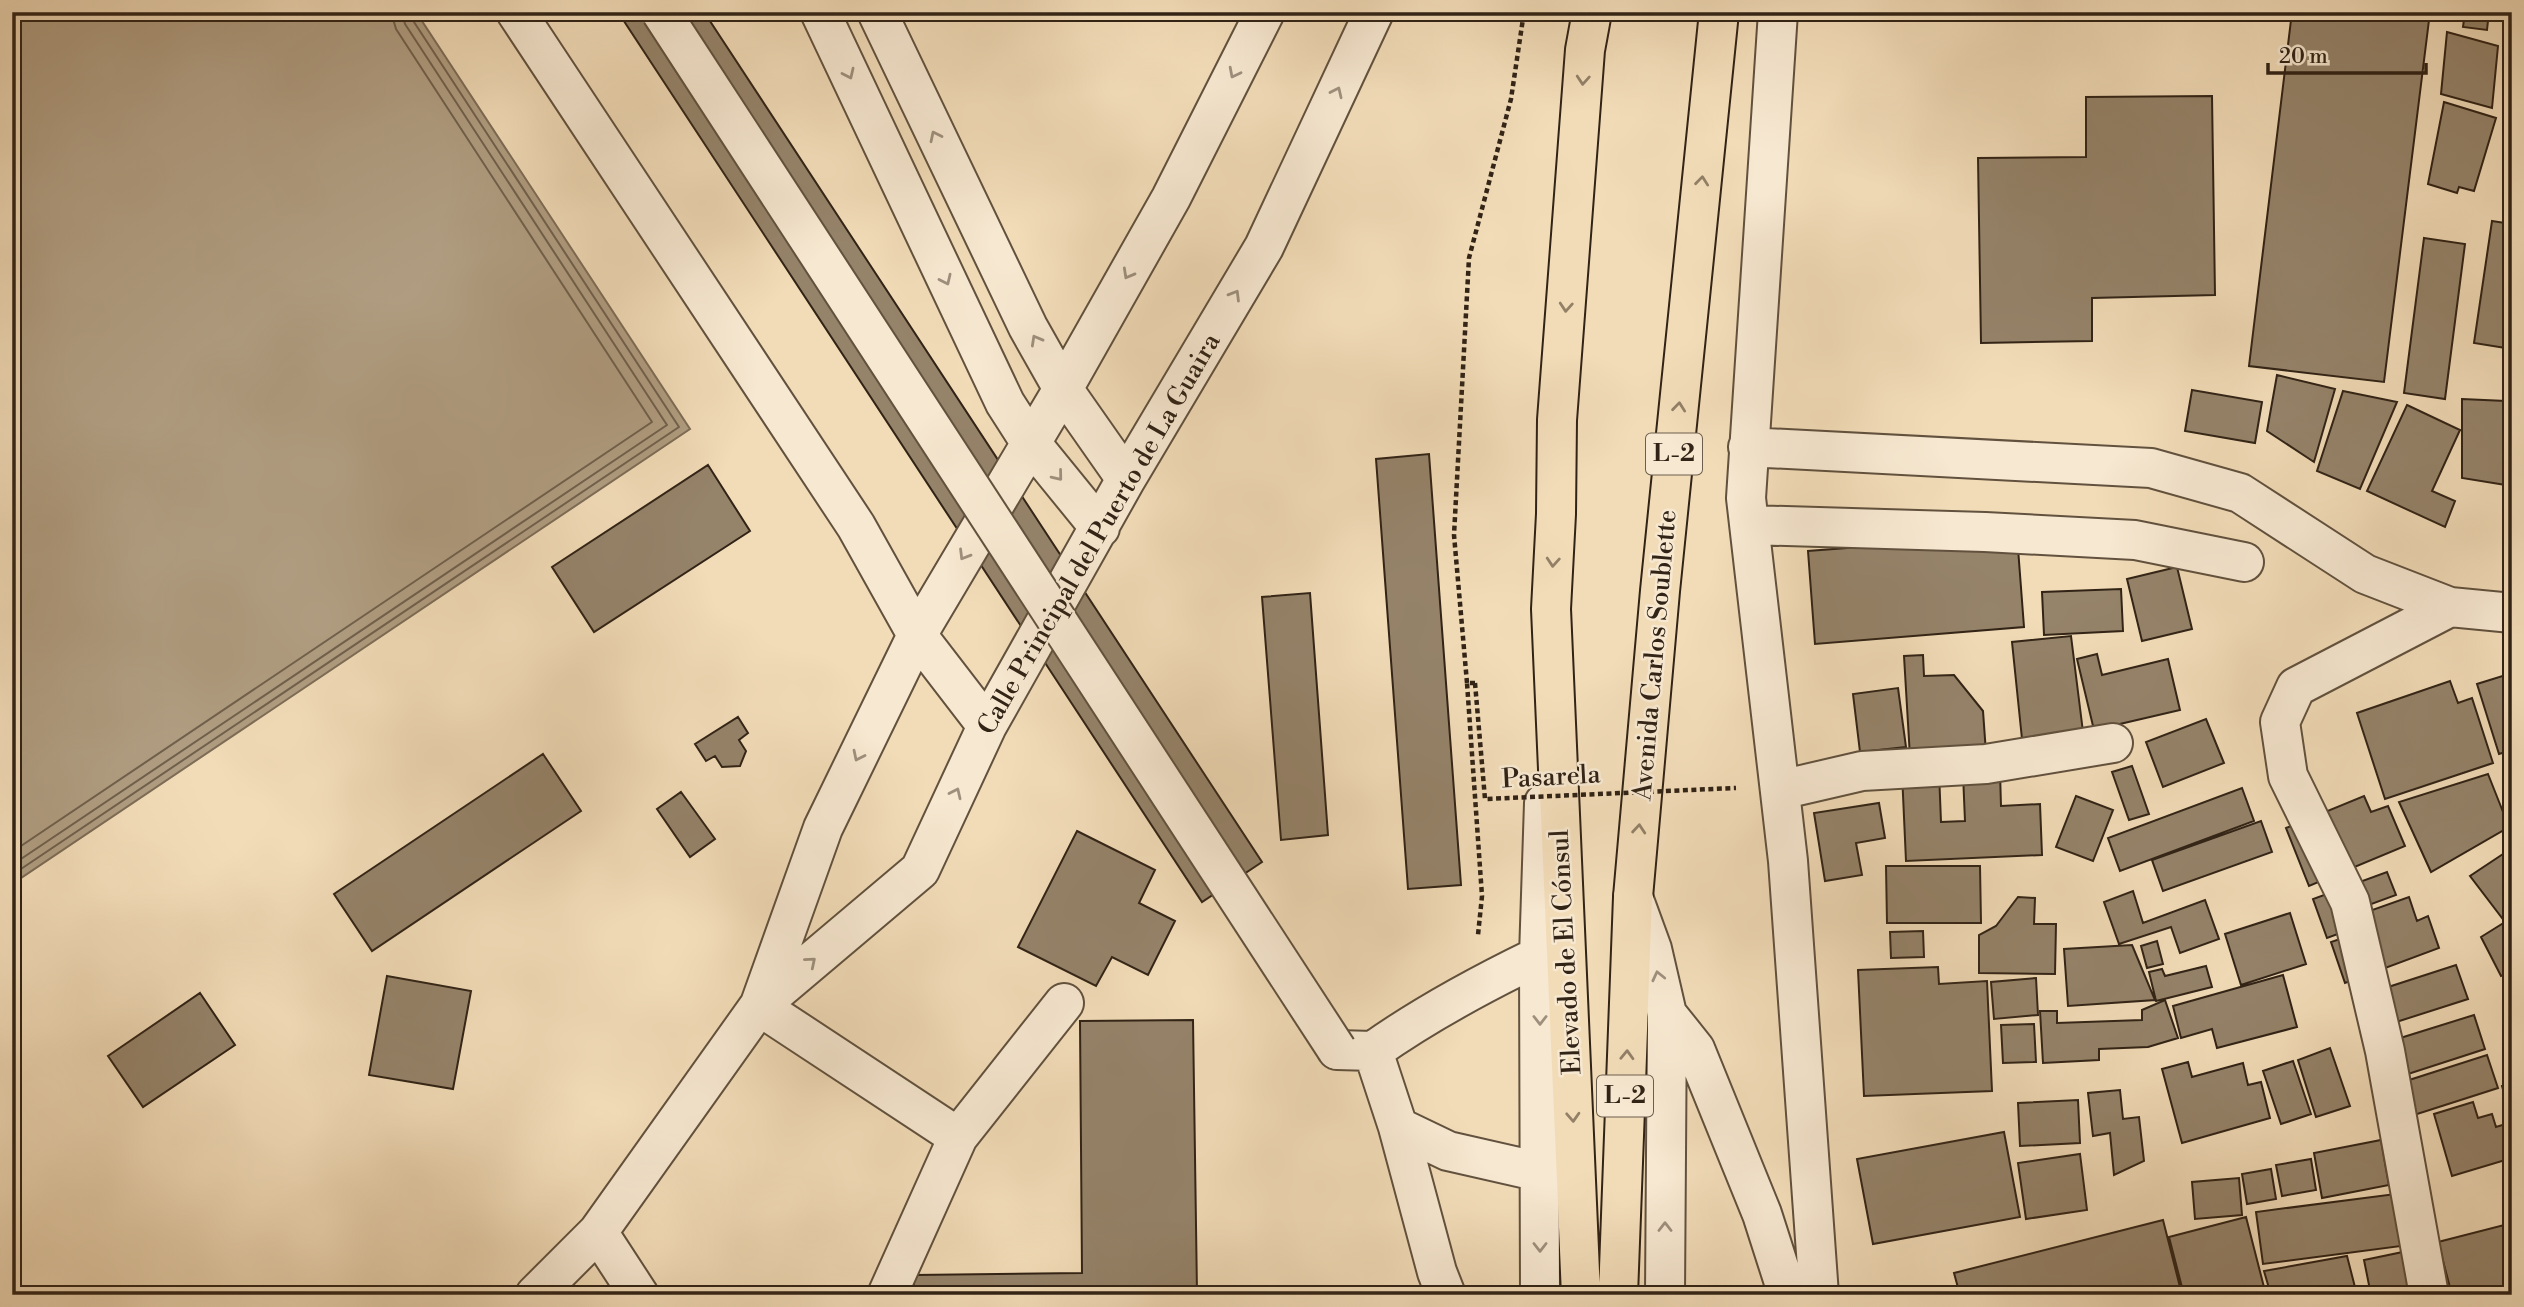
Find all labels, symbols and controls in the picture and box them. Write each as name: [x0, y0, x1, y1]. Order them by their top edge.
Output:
scale bar: [2268, 32, 2426, 76]
text: 20 m: [2279, 44, 2328, 70]
one-way arrow: [1229, 66, 1243, 78]
one-way arrow: [841, 67, 855, 79]
one-way arrow: [1576, 75, 1591, 86]
one-way arrow: [1329, 87, 1343, 99]
one-way arrow: [930, 131, 944, 143]
one-way arrow: [1694, 175, 1709, 187]
one-way arrow: [1123, 267, 1136, 279]
one-way arrow: [937, 273, 951, 285]
one-way arrow: [1227, 290, 1240, 303]
one-way arrow: [1558, 301, 1573, 312]
street label: Calle Principal del Puerto de La Guaira: [971, 327, 1228, 740]
one-way arrow: [1031, 335, 1044, 347]
one-way arrow: [1671, 401, 1686, 412]
road number: L-2: [1646, 434, 1702, 475]
one-way arrow: [1050, 468, 1062, 481]
street label: Avenida Carlos Soublette: [1626, 508, 1684, 803]
one-way arrow: [959, 548, 972, 561]
one-way arrow: [1546, 556, 1561, 567]
one-way arrow: [852, 749, 866, 761]
street label: Pasarela: [1501, 758, 1602, 796]
one-way arrow: [948, 788, 962, 800]
one-way arrow: [1631, 823, 1646, 834]
street label: Elevado de El Cónsul: [1544, 828, 1588, 1075]
one-way arrow: [804, 957, 816, 970]
one-way arrow: [1652, 970, 1666, 982]
one-way arrow: [1532, 1014, 1547, 1025]
one-way arrow: [1619, 1049, 1634, 1060]
road number: L-2: [1597, 1076, 1653, 1116]
one-way arrow: [1566, 1112, 1581, 1123]
one-way arrow: [1657, 1221, 1673, 1231]
one-way arrow: [1532, 1242, 1548, 1253]

